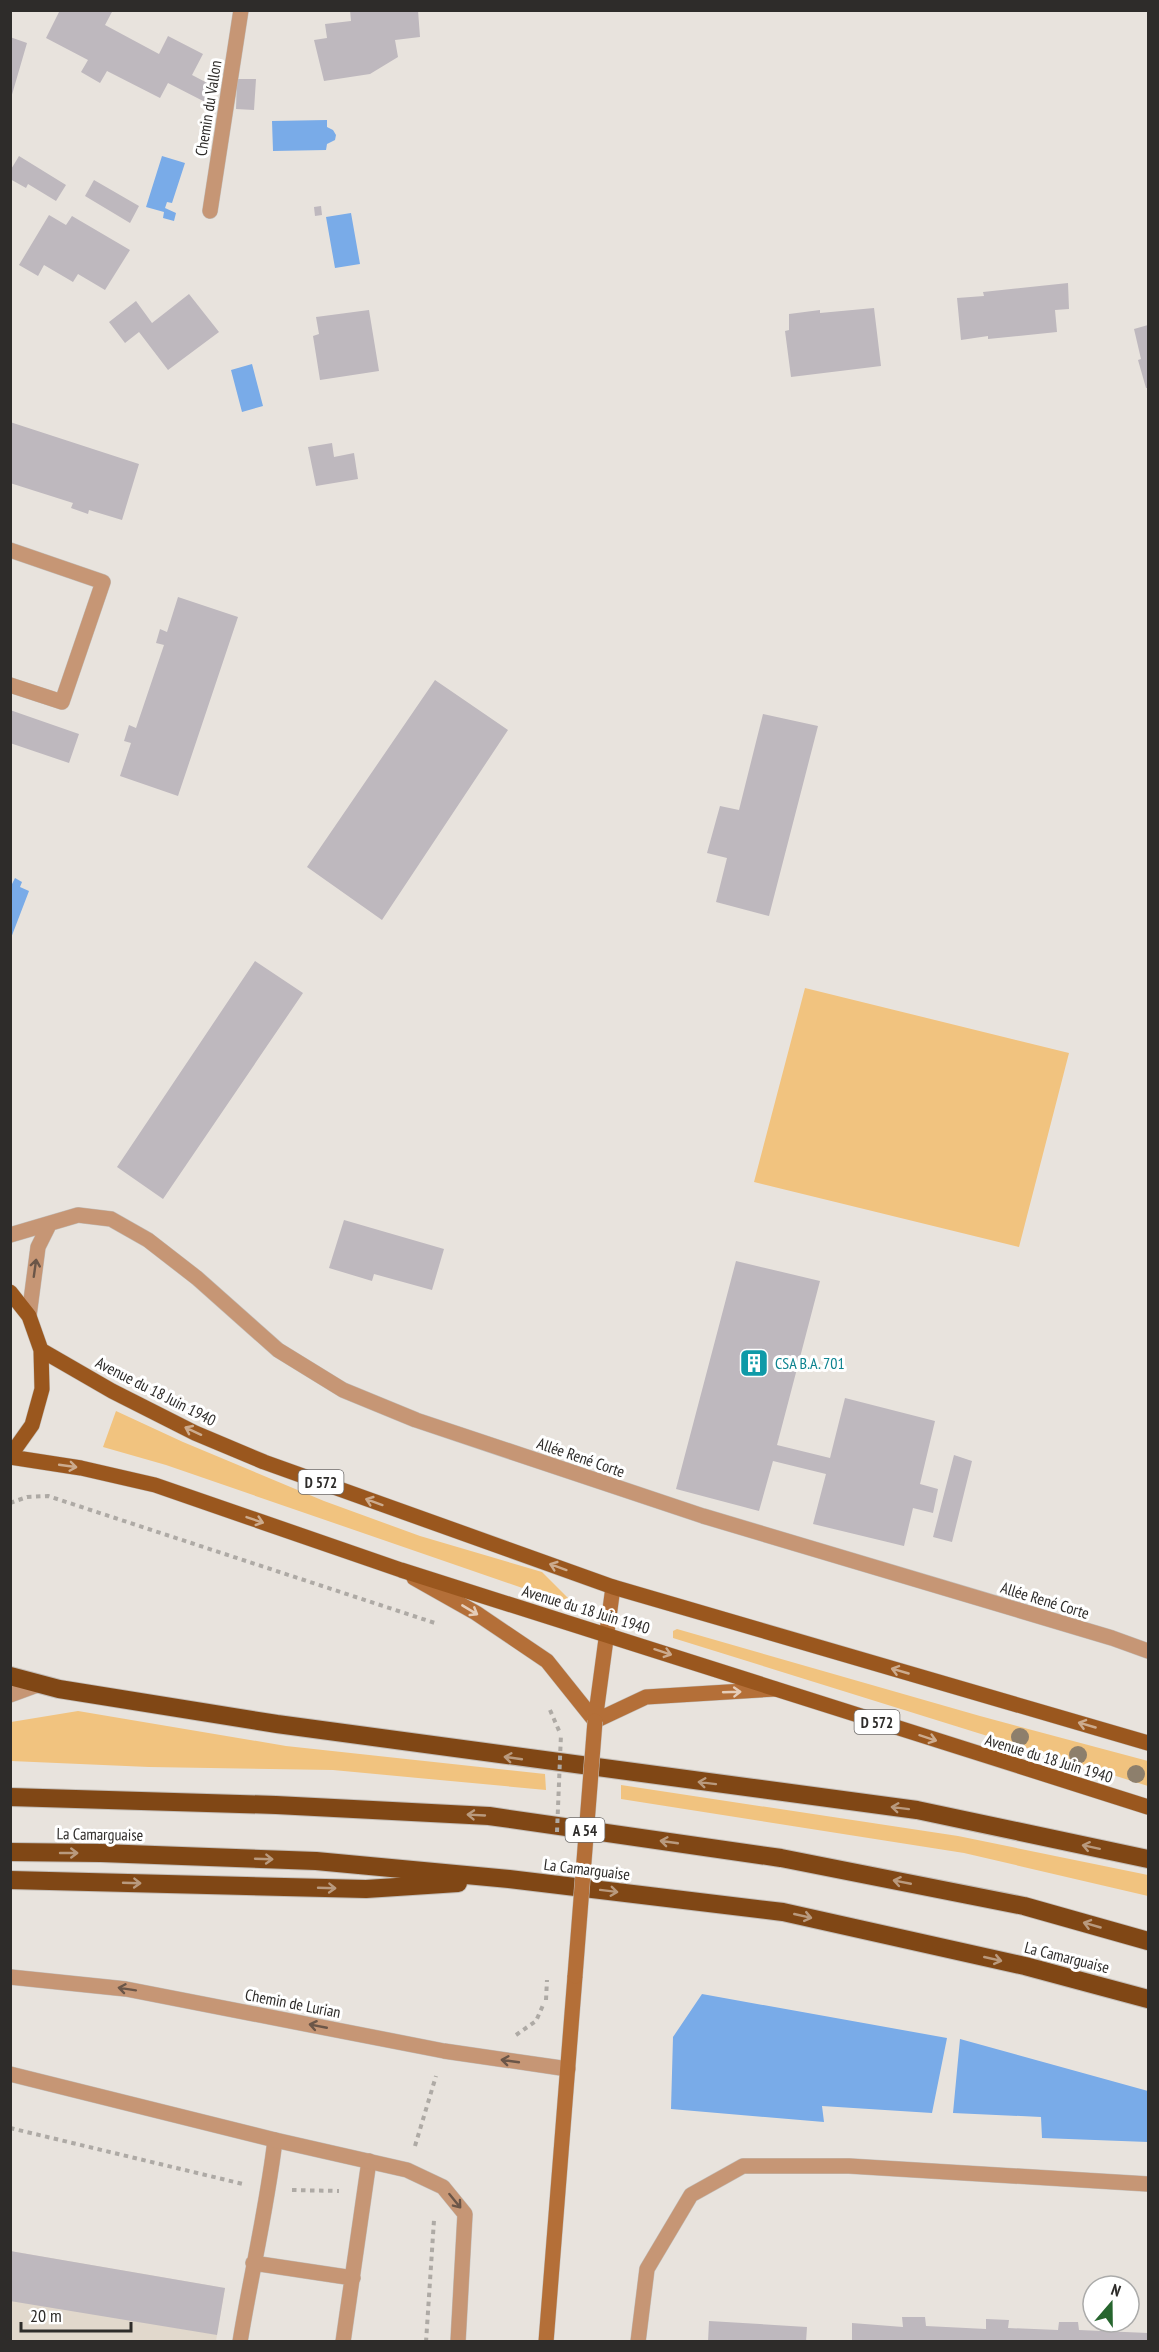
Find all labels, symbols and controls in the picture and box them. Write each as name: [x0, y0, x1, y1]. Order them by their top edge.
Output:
street label: Chemin du Vallon: [191, 59, 225, 157]
one-way arrow: [30, 1259, 41, 1279]
building icon: CSA B.A. 701: [738, 1347, 770, 1379]
street label: Avenue du 18 Juin 1940: [92, 1352, 220, 1430]
place label: CSA B.A. 701: [775, 1353, 845, 1373]
one-way arrow: [184, 1425, 202, 1437]
street label: Allée René Corte: [534, 1433, 628, 1481]
one-way arrow: [58, 1460, 78, 1471]
road number: D 572: [298, 1470, 344, 1494]
one-way arrow: [365, 1495, 384, 1506]
one-way arrow: [246, 1515, 264, 1526]
one-way arrow: [549, 1561, 568, 1572]
street label: Allée René Corte: [998, 1577, 1092, 1623]
street label: Avenue du 18 Juin 1940: [520, 1580, 652, 1638]
one-way arrow: [461, 1604, 478, 1616]
one-way arrow: [653, 1648, 672, 1659]
one-way arrow: [891, 1665, 910, 1676]
one-way arrow: [722, 1686, 741, 1697]
road number: D 572: [854, 1710, 900, 1734]
one-way arrow: [1078, 1719, 1097, 1730]
street label: Avenue du 18 Juin 1940: [983, 1729, 1115, 1787]
one-way arrow: [918, 1733, 937, 1744]
one-way arrow: [504, 1752, 524, 1763]
one-way arrow: [697, 1777, 717, 1788]
one-way arrow: [891, 1803, 911, 1814]
one-way arrow: [466, 1809, 486, 1820]
road number: A 54: [566, 1818, 604, 1842]
street label: La Camarguaise: [56, 1823, 144, 1845]
one-way arrow: [659, 1836, 679, 1847]
one-way arrow: [1082, 1841, 1102, 1852]
one-way arrow: [58, 1847, 78, 1859]
one-way arrow: [253, 1853, 273, 1864]
street label: La Camarguaise: [543, 1854, 631, 1884]
one-way arrow: [893, 1876, 912, 1887]
one-way arrow: [121, 1877, 141, 1889]
one-way arrow: [316, 1883, 336, 1894]
one-way arrow: [599, 1886, 619, 1897]
one-way arrow: [793, 1911, 812, 1923]
one-way arrow: [1083, 1919, 1102, 1931]
street label: La Camarguaise: [1023, 1937, 1111, 1977]
one-way arrow: [983, 1954, 1002, 1965]
one-way arrow: [117, 1984, 137, 1995]
street label: Chemin de Lurian: [244, 1984, 342, 2022]
one-way arrow: [309, 2020, 329, 2031]
one-way arrow: [501, 2055, 521, 2066]
one-way arrow: [449, 2193, 462, 2209]
north arrow: [1081, 2274, 1141, 2334]
text: N: [1109, 2279, 1124, 2301]
scale bar: [21, 2295, 130, 2333]
text: 20 m: [30, 2304, 62, 2327]

